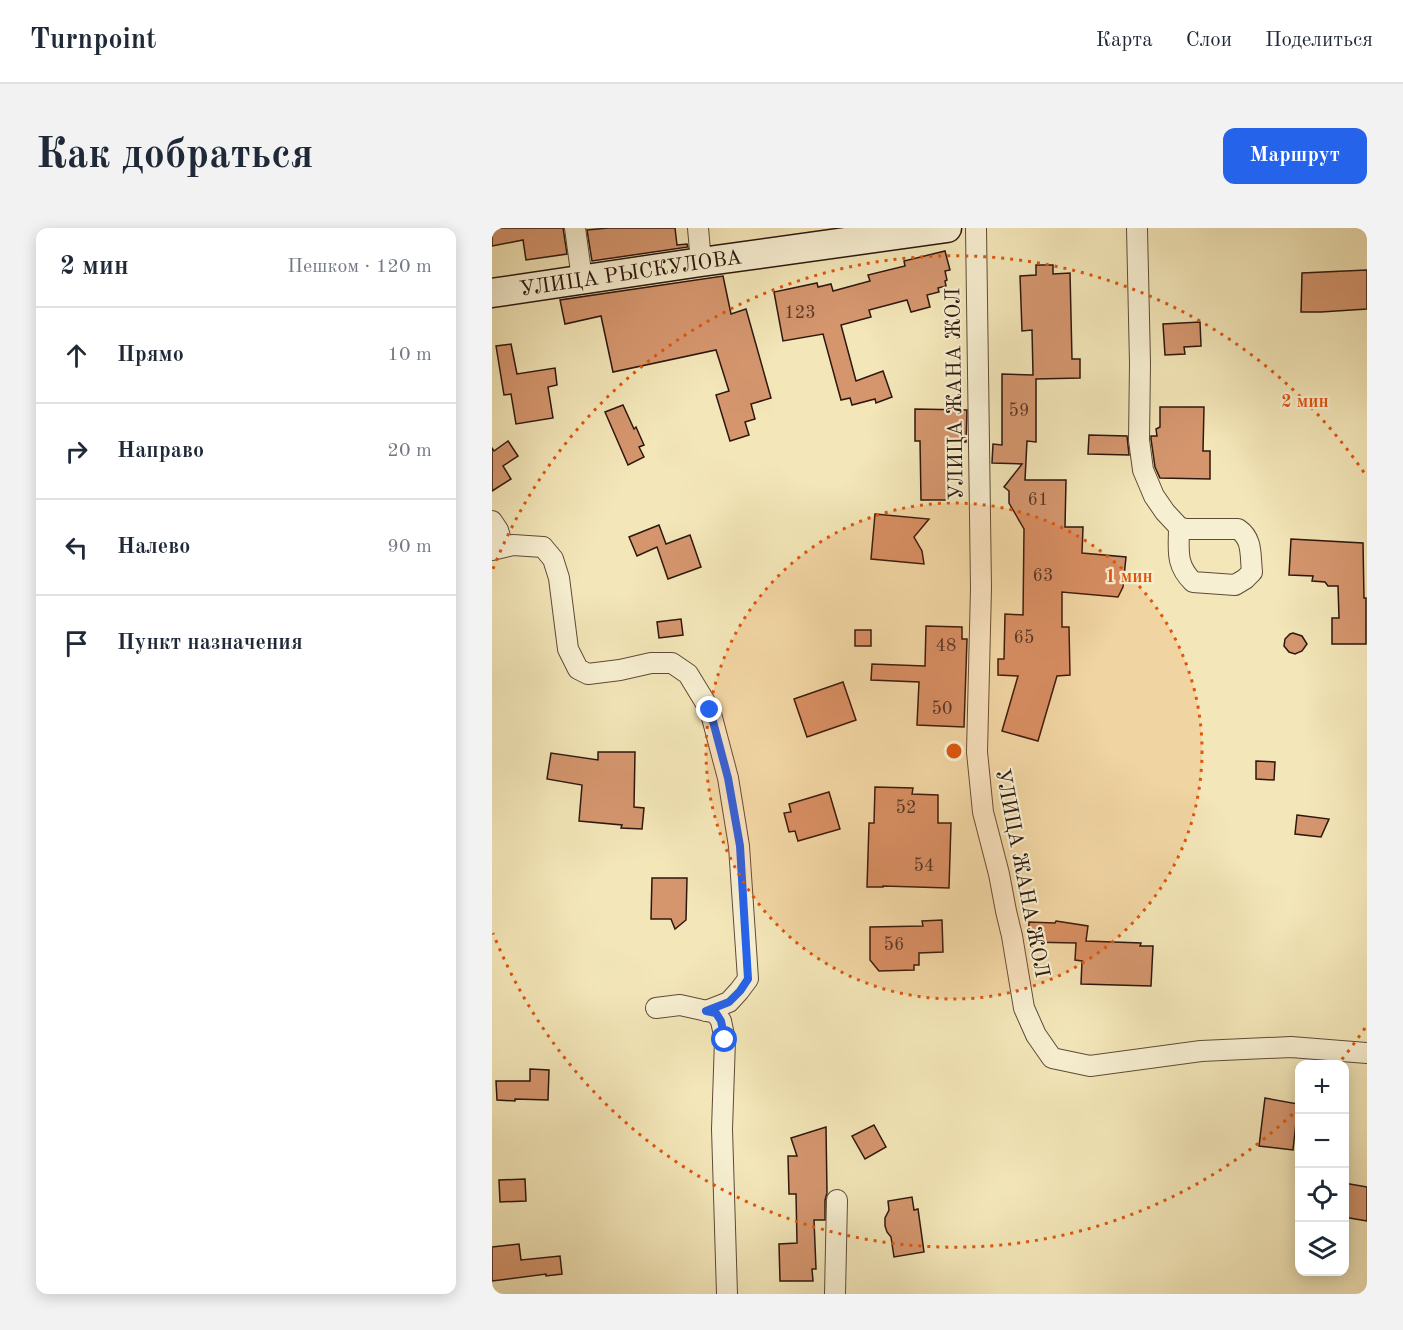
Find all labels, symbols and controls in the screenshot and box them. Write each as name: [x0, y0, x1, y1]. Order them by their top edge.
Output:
text: Turnpoint: [30, 27, 157, 55]
text: Карта: [1096, 30, 1153, 51]
text: Слои: [1186, 30, 1232, 51]
text: Поделиться: [1265, 30, 1373, 51]
button: Маршрут: [1223, 128, 1367, 184]
text: Как добраться: [36, 135, 313, 177]
street label: УЛИЦА РЫСКУЛОВА: [518, 247, 743, 301]
text: 2 мин: [60, 254, 129, 280]
text: Пешком · 120 m: [287, 257, 432, 277]
street label: УЛИЦА ЖАНА ЖОЛ: [943, 288, 968, 500]
house number: 123: [784, 304, 816, 322]
icon: ahead: [60, 339, 93, 372]
text: Прямо: [117, 344, 184, 366]
text: 10 m: [387, 345, 432, 365]
text: 2 мин: [1281, 393, 1329, 411]
house number: 59: [1009, 402, 1029, 420]
icon: right: [60, 435, 93, 468]
text: Направо: [117, 440, 204, 462]
text: 20 m: [387, 441, 432, 461]
house number: 61: [1028, 491, 1048, 509]
icon: left: [60, 531, 93, 564]
text: Налево: [117, 536, 190, 558]
text: 90 m: [387, 537, 432, 557]
house number: 63: [1033, 567, 1053, 585]
text: 1 мин: [1105, 568, 1153, 586]
icon: arrive: [60, 627, 93, 660]
house number: 65: [1014, 629, 1034, 647]
text: Пункт назначения: [117, 632, 303, 654]
house number: 48: [936, 637, 956, 655]
route end: [696, 696, 722, 722]
house number: 50: [932, 700, 952, 718]
centre of rings: [944, 741, 964, 761]
street label: УЛИЦА ЖАНА ЖОЛ: [991, 767, 1052, 980]
house number: 52: [896, 799, 916, 817]
house number: 54: [914, 857, 934, 875]
house number: 56: [884, 936, 904, 954]
route start: [711, 1026, 737, 1052]
map controls: [1295, 1060, 1349, 1276]
button: +: [1295, 1060, 1349, 1114]
button: −: [1295, 1114, 1349, 1168]
button: locate: [1295, 1168, 1349, 1222]
button: layers: [1295, 1222, 1349, 1276]

